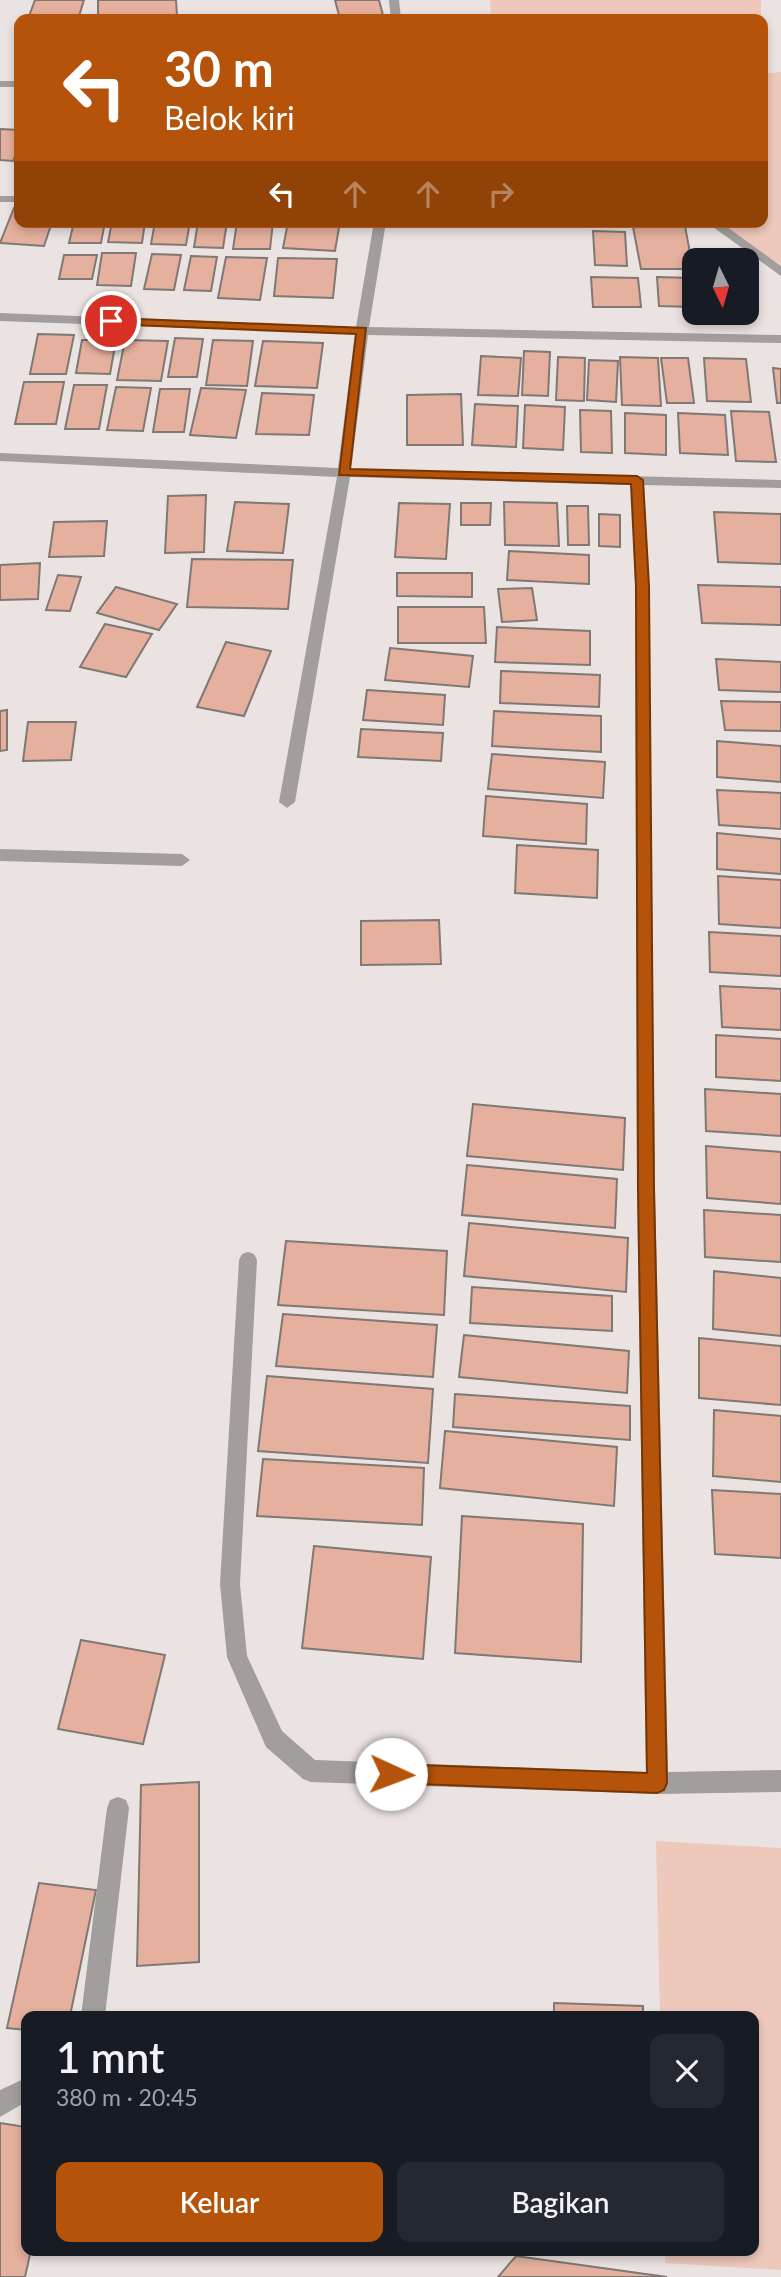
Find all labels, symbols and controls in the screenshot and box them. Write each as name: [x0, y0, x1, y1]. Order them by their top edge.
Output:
text: 30 m: [164, 39, 274, 97]
icon: left: [49, 42, 140, 133]
text: Belok kiri: [164, 98, 295, 137]
icon: left: [263, 175, 301, 213]
icon: ahead: [336, 175, 374, 213]
icon: ahead: [409, 175, 447, 213]
icon: right: [482, 175, 520, 213]
north arrow: [682, 248, 760, 326]
map controls: [682, 248, 759, 325]
pin: [81, 291, 141, 351]
icon: arrive: [92, 302, 130, 340]
position arrow: [354, 1737, 428, 1811]
text: 1 mnt: [56, 2032, 164, 2082]
button: close: [650, 2034, 724, 2108]
text: 380 m · 20:45: [56, 2083, 198, 2111]
button: Keluar: [56, 2162, 383, 2242]
button: Bagikan: [397, 2162, 724, 2242]

